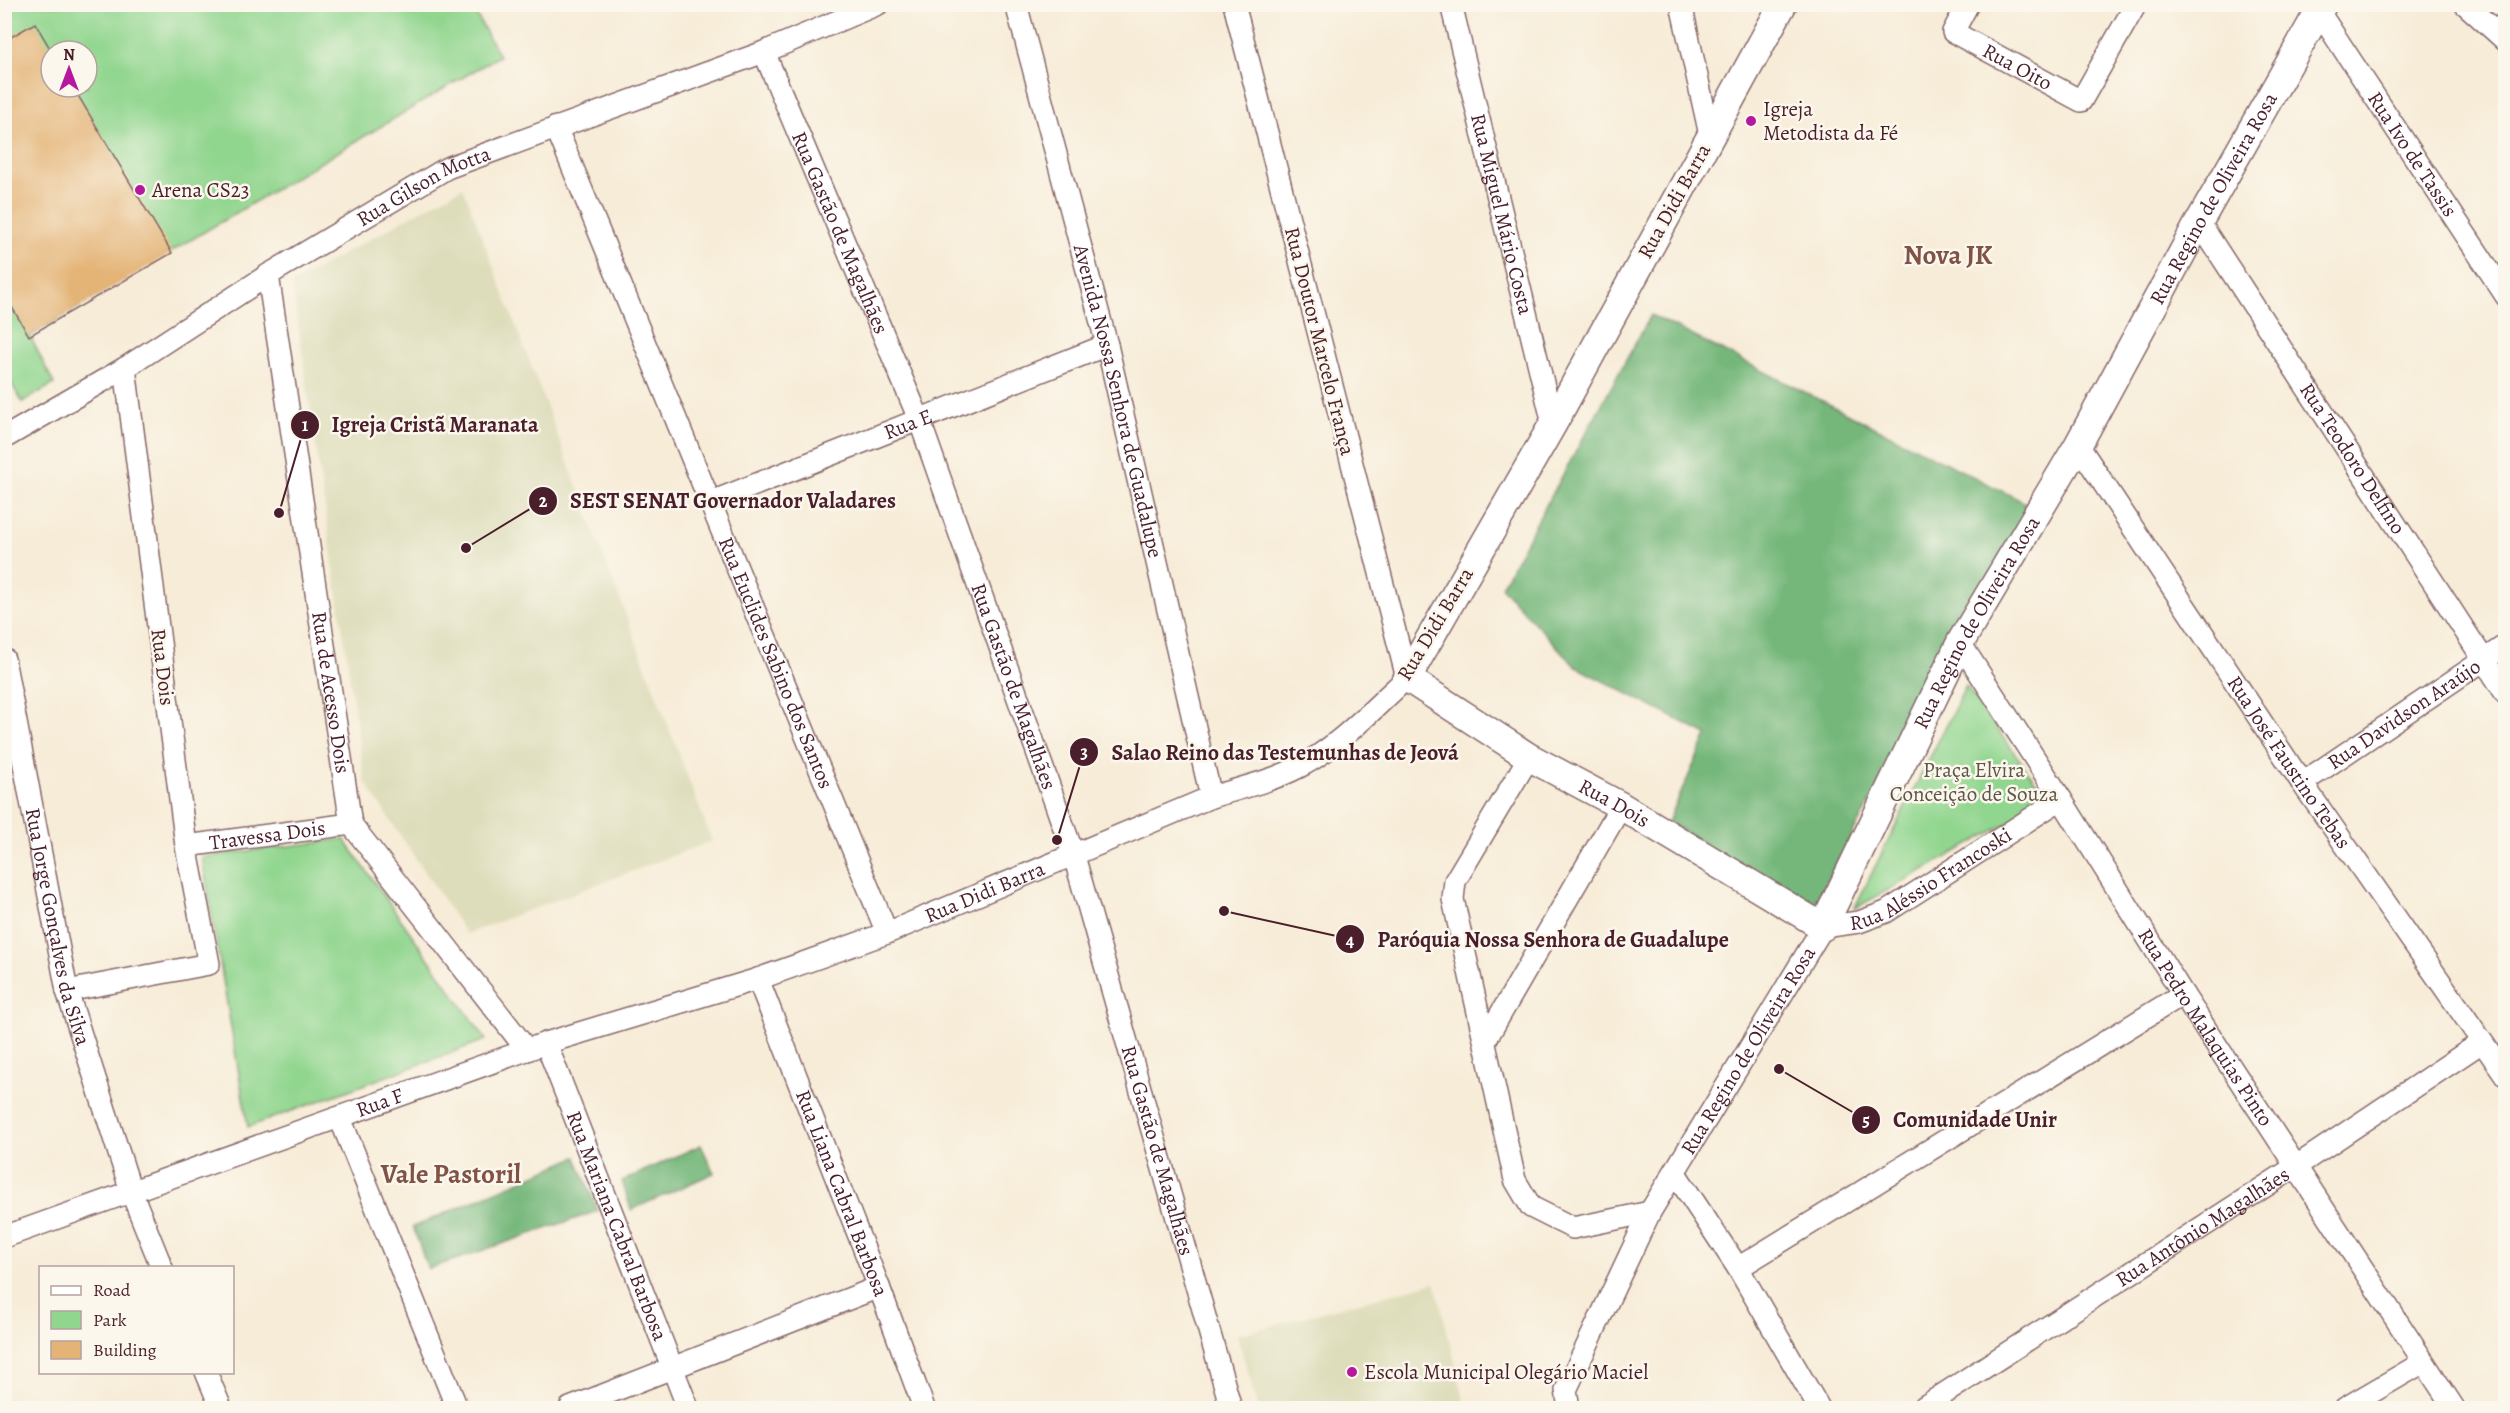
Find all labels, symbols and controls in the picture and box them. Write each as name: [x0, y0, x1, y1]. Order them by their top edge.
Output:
street label: Rua Oito: [1978, 37, 2057, 97]
north arrow: [39, 39, 99, 99]
text: N: [63, 44, 75, 66]
street label: Rua Ivo de Tassis: [2361, 86, 2464, 222]
street label: Rua Regino de Oliveira Rosa: [2143, 87, 2284, 310]
place label: Igreja Metodista da Fé: [1763, 95, 1898, 147]
street label: Rua Miguel Mário Costa: [1464, 110, 1540, 318]
marker: Igreja Metodista da Fé: [1744, 114, 1758, 128]
street label: Rua Gastão de Magalhães: [785, 127, 895, 338]
street label: Rua Didi Barra: [1631, 138, 1717, 264]
street label: Rua Gilson Motta: [351, 139, 494, 233]
place label: Arena CS23: [151, 176, 250, 204]
marker: Arena CS23: [133, 183, 147, 197]
street label: Rua Doutor Marcelo França: [1278, 224, 1362, 458]
district label: Nova JK: [1903, 237, 1993, 273]
street label: Avenida Nossa Senhora de Guadalupe: [1066, 240, 1170, 561]
street label: Rua Teodoro Delfino: [2293, 377, 2412, 540]
street label: Rua E: [880, 402, 936, 446]
callout: Igreja Cristã Maranata: [290, 405, 551, 445]
text: Igreja Cristã Maranata: [331, 410, 539, 440]
text: 1: [302, 413, 309, 437]
callout: SEST SENAT Governador Valadares: [528, 481, 908, 521]
text: SEST SENAT Governador Valadares: [570, 486, 896, 516]
text: 2: [539, 489, 548, 513]
street label: Rua Regino de Oliveira Rosa: [1907, 511, 2047, 734]
street label: Rua Euclides Sabino dos Santos: [712, 533, 840, 793]
street label: Rua Didi Barra: [1390, 562, 1480, 686]
street label: Rua Gastão de Magalhães: [964, 579, 1063, 793]
street label: Rua de Acesso Dois: [305, 609, 357, 775]
street label: Rua Dois: [144, 627, 182, 707]
street label: Rua Davidson Araújo: [2322, 652, 2486, 776]
street label: Rua José Faustino Tebas: [2221, 670, 2358, 854]
callout: Salao Reino das Testemunhas de Jeová: [1069, 732, 1470, 772]
text: Salao Reino das Testemunhas de Jeová: [1112, 738, 1459, 768]
text: 3: [1080, 740, 1088, 764]
park label: Praça Elvira Conceição de Souza: [1890, 756, 2058, 808]
street label: Rua Dois: [1574, 772, 1655, 834]
street label: Rua Jorge Gonçalves da Silva: [19, 805, 98, 1049]
street label: Travessa Dois: [207, 814, 327, 857]
street label: Rua Aléssio Francoski: [1848, 821, 2017, 937]
street label: Rua Didi Barra: [920, 854, 1049, 930]
callout: Paróquia Nossa Senhora de Guadalupe: [1335, 919, 1740, 959]
street label: Rua Pedro Malaquias Pinto: [2131, 923, 2280, 1132]
text: Paróquia Nossa Senhora de Guadalupe: [1377, 925, 1729, 955]
text: 4: [1346, 928, 1355, 952]
street label: Rua Regino de Oliveira Rosa: [1674, 941, 1822, 1160]
street label: Rua Gastão de Magalhães: [1115, 1042, 1201, 1259]
street label: Rua F: [352, 1081, 407, 1124]
street label: Rua Liana Cabral Barbosa: [789, 1086, 895, 1300]
callout: Comunidade Unir: [1851, 1100, 2069, 1140]
text: Comunidade Unir: [1893, 1105, 2057, 1135]
street label: Rua Mariana Cabral Barbosa: [560, 1107, 675, 1345]
text: 5: [1862, 1108, 1870, 1132]
district label: Vale Pastoril: [380, 1156, 521, 1192]
street label: Rua Antônio Magalhães: [2110, 1160, 2295, 1293]
legend: [39, 1266, 234, 1374]
text: Road: [93, 1278, 131, 1302]
text: Park: [93, 1308, 127, 1332]
text: Building: [93, 1338, 157, 1362]
place label: Escola Municipal Olegário Maciel: [1364, 1358, 1648, 1386]
marker: Escola Municipal Olegário Maciel: [1345, 1365, 1359, 1379]

